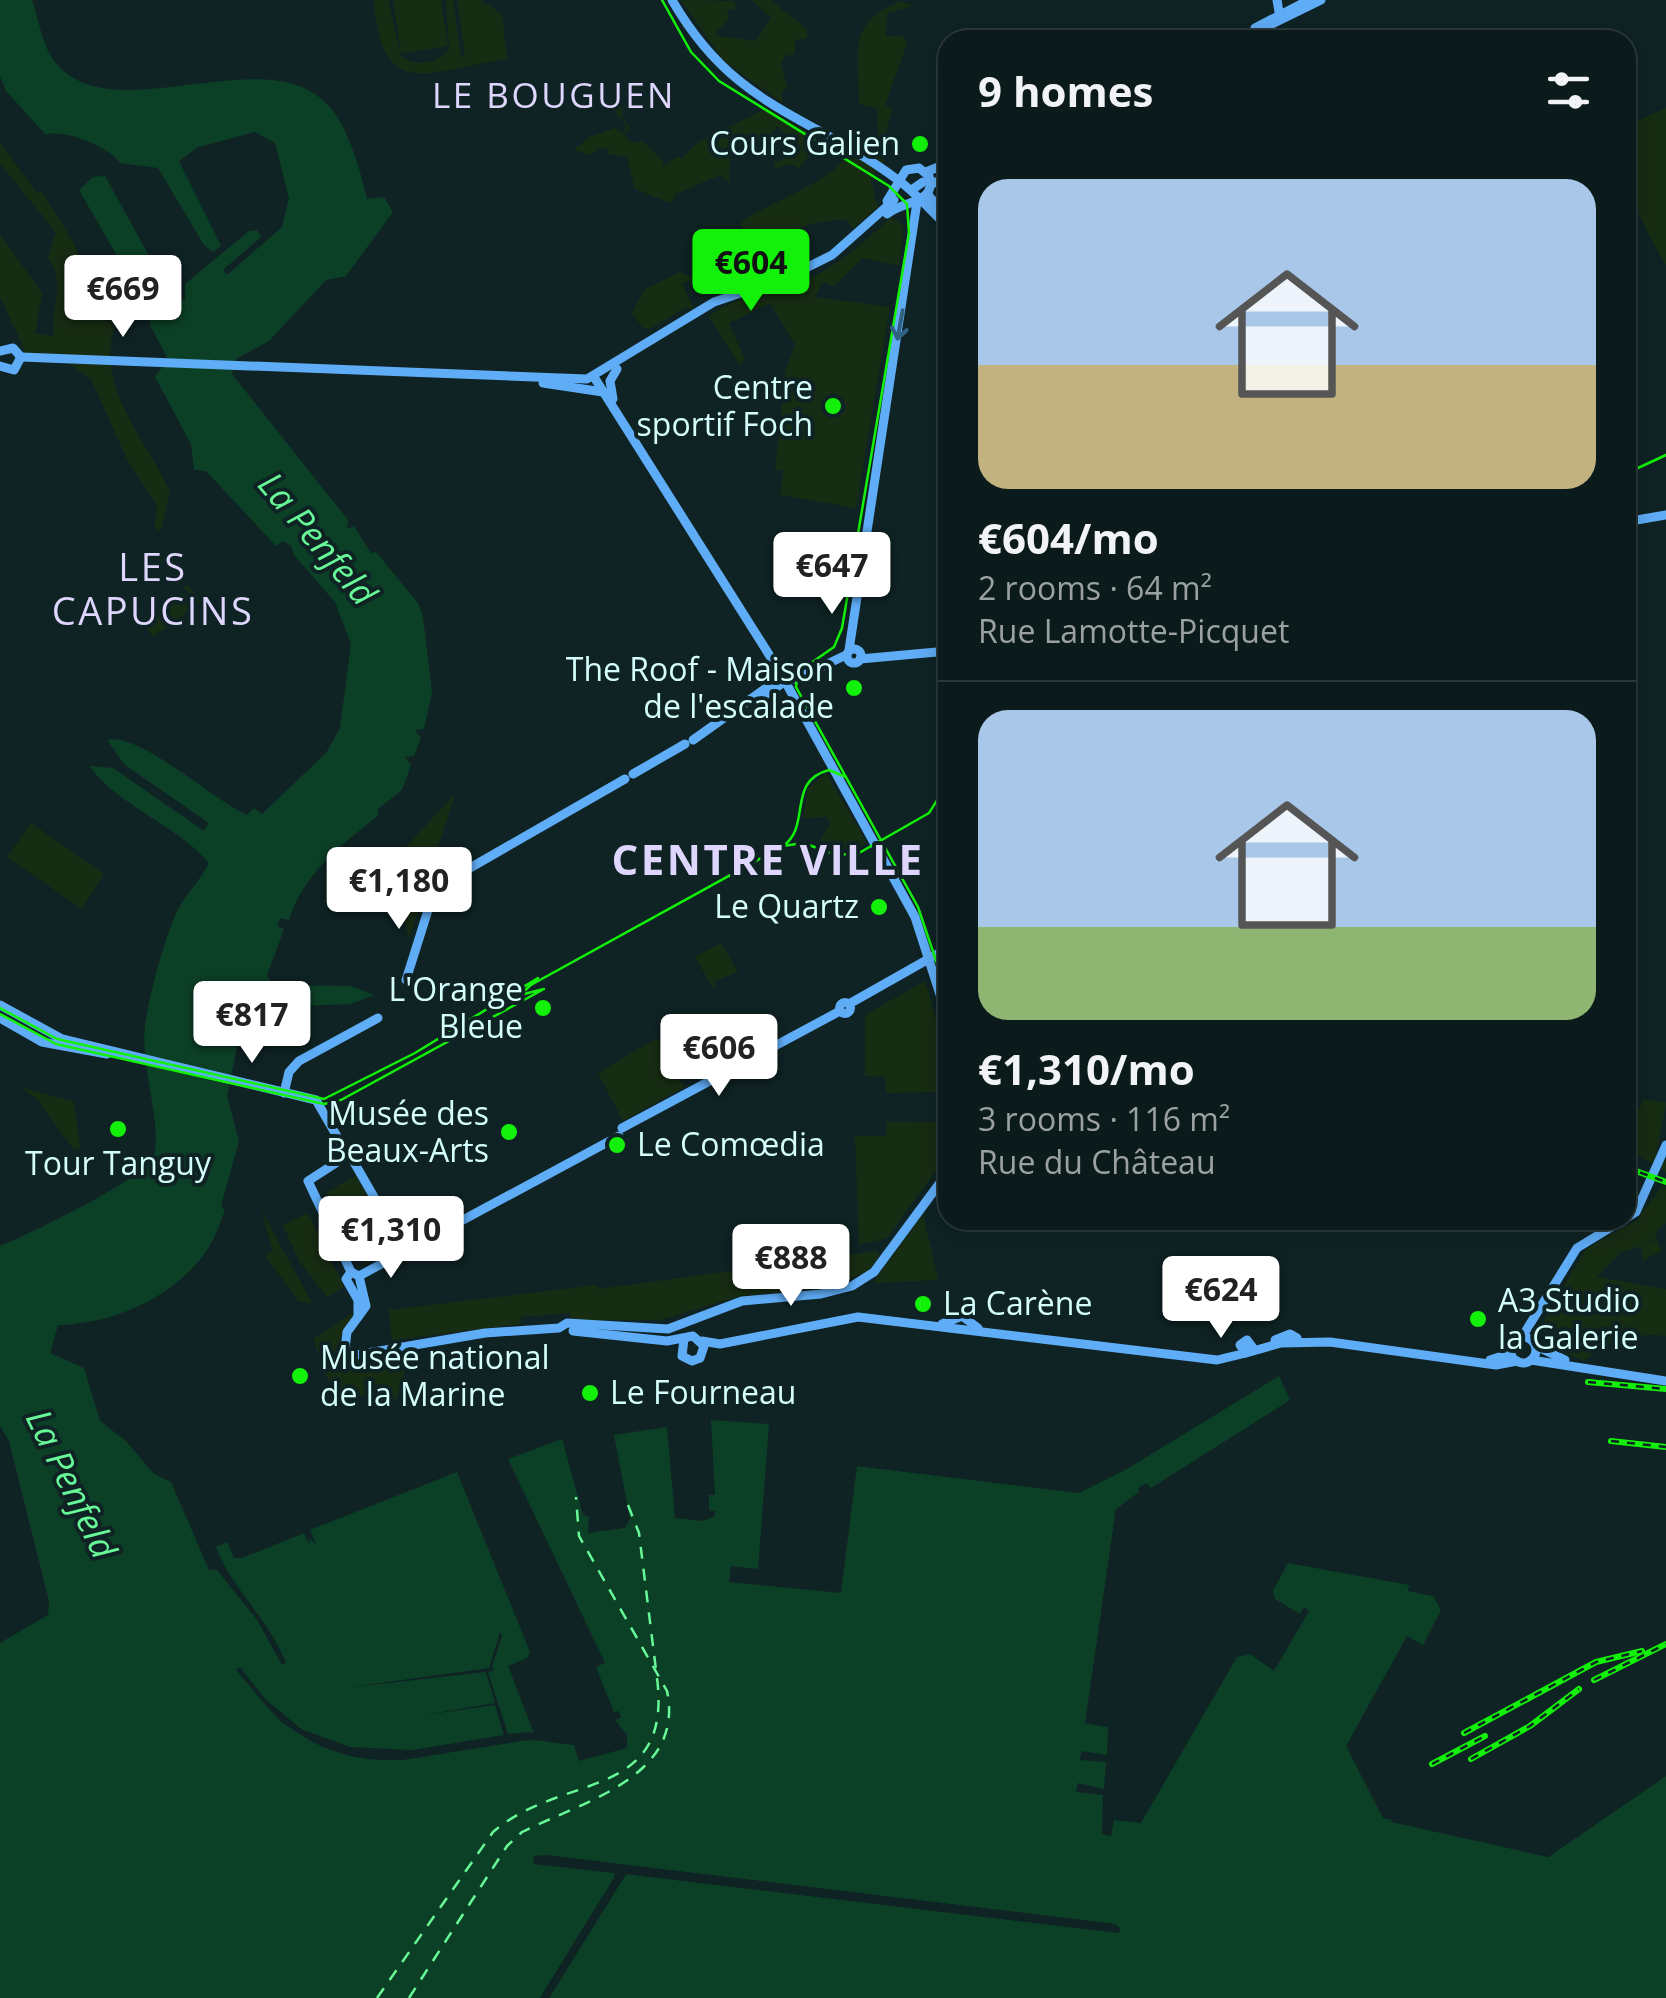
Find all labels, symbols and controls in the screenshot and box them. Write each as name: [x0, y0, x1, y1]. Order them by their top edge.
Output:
text: 9 homes: [978, 62, 1153, 119]
icon: filters: [1541, 63, 1596, 118]
district label: LE BOUGUEN: [432, 71, 676, 118]
place label: Cours Galien: [710, 121, 900, 164]
marker: Cours Galien: [909, 133, 931, 155]
pin: €604: [692, 229, 810, 314]
text: €604: [714, 240, 788, 283]
icon: home: [1197, 244, 1377, 424]
pin: €669: [64, 255, 182, 340]
text: €669: [86, 266, 160, 309]
one-way arrow: [890, 308, 909, 341]
place label: Centre sportif Foch: [637, 365, 813, 445]
marker: Centre sportif Foch: [822, 395, 844, 417]
water label: La Penfeld: [249, 461, 388, 615]
text: €604/mo: [978, 509, 1159, 566]
pin: €647: [773, 532, 891, 617]
district label: LES CAPUCINS: [52, 540, 254, 636]
text: €647: [795, 543, 869, 586]
text: 2 rooms · 64 m²: [978, 566, 1212, 609]
text: Rue Lamotte-Picquet: [978, 609, 1289, 652]
place label: The Roof - Maison de l'escalade: [566, 647, 834, 727]
marker: The Roof - Maison de l'escalade: [843, 677, 865, 699]
icon: home: [1197, 775, 1377, 955]
district label: CENTRE VILLE: [611, 830, 925, 887]
pin: €1,180: [318, 847, 480, 932]
text: €1,180: [349, 858, 449, 901]
place label: Le Quartz: [714, 884, 859, 927]
marker: Le Quartz: [868, 896, 890, 918]
place label: L'Orange Bleue: [389, 967, 523, 1047]
pin: €817: [193, 981, 311, 1066]
text: €817: [215, 992, 289, 1035]
marker: L'Orange Bleue: [532, 997, 554, 1019]
pin: €606: [660, 1014, 778, 1099]
text: €606: [682, 1025, 756, 1068]
text: €1,310/mo: [978, 1040, 1195, 1097]
place label: Musée des Beaux-Arts: [326, 1091, 489, 1171]
text: 3 rooms · 116 m²: [978, 1097, 1230, 1140]
marker: Tour Tanguy: [107, 1118, 129, 1140]
marker: Musée des Beaux-Arts: [498, 1121, 520, 1143]
place label: Le Comœdia: [637, 1122, 825, 1165]
marker: Le Comœdia: [606, 1134, 628, 1156]
text: Rue du Château: [978, 1140, 1216, 1183]
place label: Tour Tanguy: [25, 1141, 212, 1184]
pin: €1,310: [310, 1196, 472, 1281]
text: €1,310: [341, 1207, 441, 1250]
pin: €888: [732, 1224, 850, 1309]
text: €888: [754, 1235, 828, 1278]
pin: €624: [1162, 1256, 1280, 1341]
text: €624: [1184, 1267, 1258, 1310]
place label: A3 Studio la Galerie: [1498, 1278, 1640, 1358]
place label: La Carène: [943, 1281, 1092, 1324]
marker: La Carène: [912, 1293, 934, 1315]
marker: A3 Studio la Galerie: [1467, 1308, 1489, 1330]
place label: Musée national de la Marine: [320, 1335, 550, 1415]
marker: Musée national de la Marine: [289, 1365, 311, 1387]
place label: Le Fourneau: [610, 1370, 796, 1413]
marker: Le Fourneau: [579, 1382, 601, 1404]
water label: La Penfeld: [16, 1401, 129, 1566]

